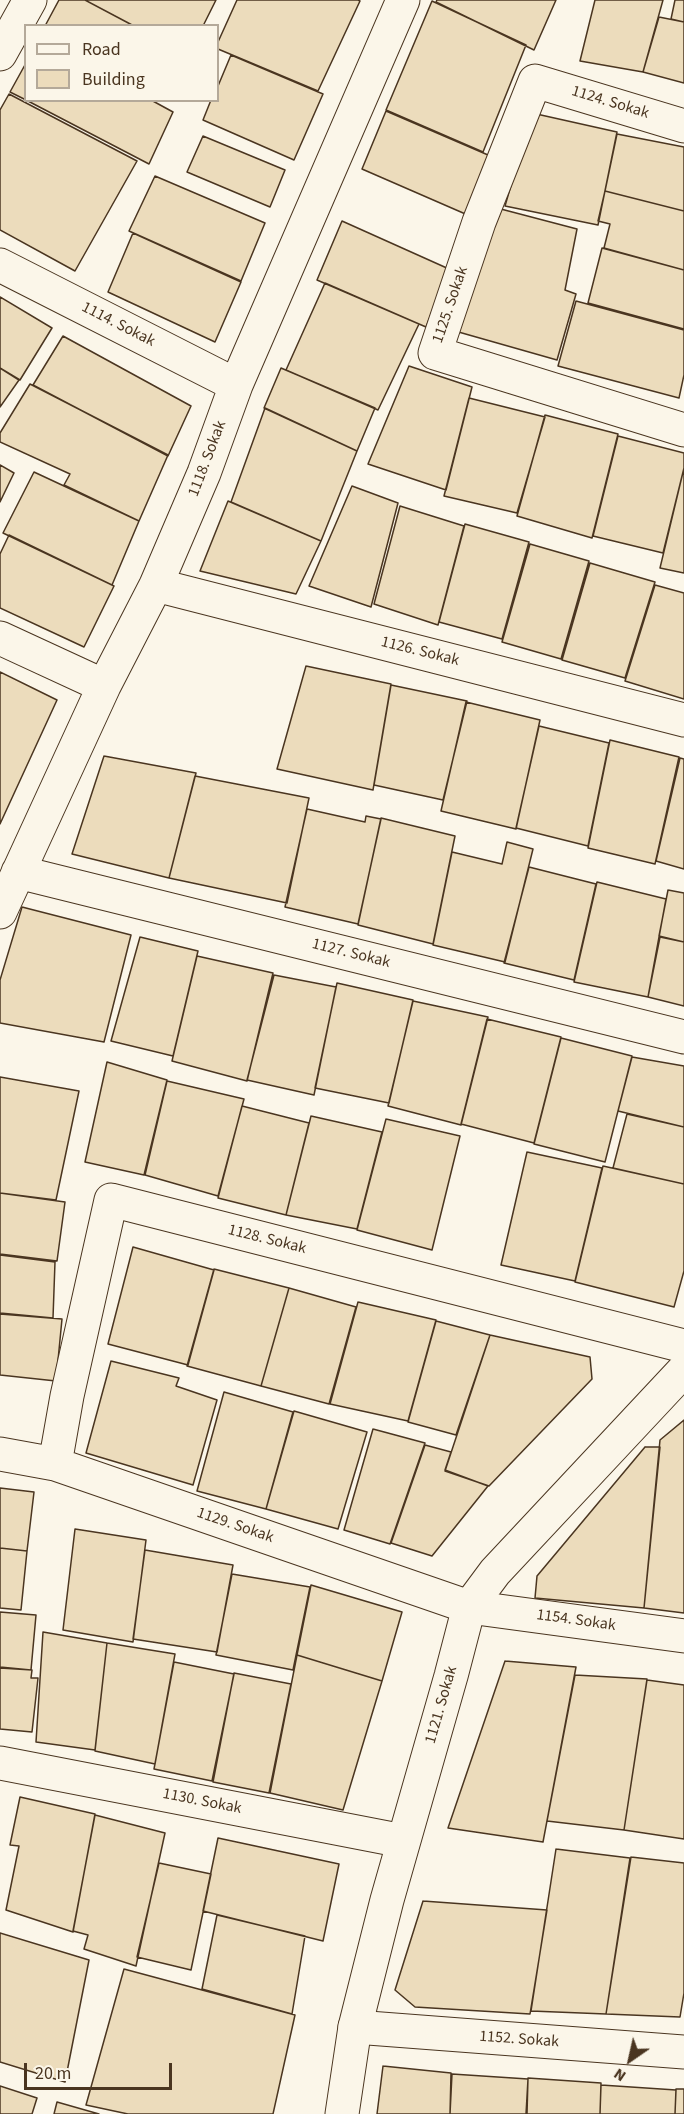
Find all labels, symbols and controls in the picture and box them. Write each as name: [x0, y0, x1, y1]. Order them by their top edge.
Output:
legend: [24, 24, 219, 102]
text: Road: [82, 37, 121, 62]
text: Building: [82, 67, 145, 92]
street label: 1124. Sokak: [569, 82, 651, 124]
street label: 1125. Sokak: [429, 264, 473, 346]
street label: 1114. Sokak: [78, 298, 158, 352]
street label: 1118. Sokak: [185, 418, 231, 500]
street label: 1126. Sokak: [379, 633, 461, 671]
street label: 1127. Sokak: [310, 935, 392, 973]
street label: 1128. Sokak: [226, 1221, 308, 1259]
street label: 1129. Sokak: [194, 1504, 276, 1548]
street label: 1154. Sokak: [535, 1606, 617, 1636]
street label: 1121. Sokak: [422, 1664, 462, 1746]
street label: 1130. Sokak: [161, 1785, 243, 1819]
street label: 1152. Sokak: [478, 2028, 560, 2052]
north arrow: [600, 2030, 660, 2090]
scale bar: [27, 2051, 176, 2089]
text: 20 m: [35, 2061, 71, 2086]
text: N: [609, 2063, 631, 2087]

